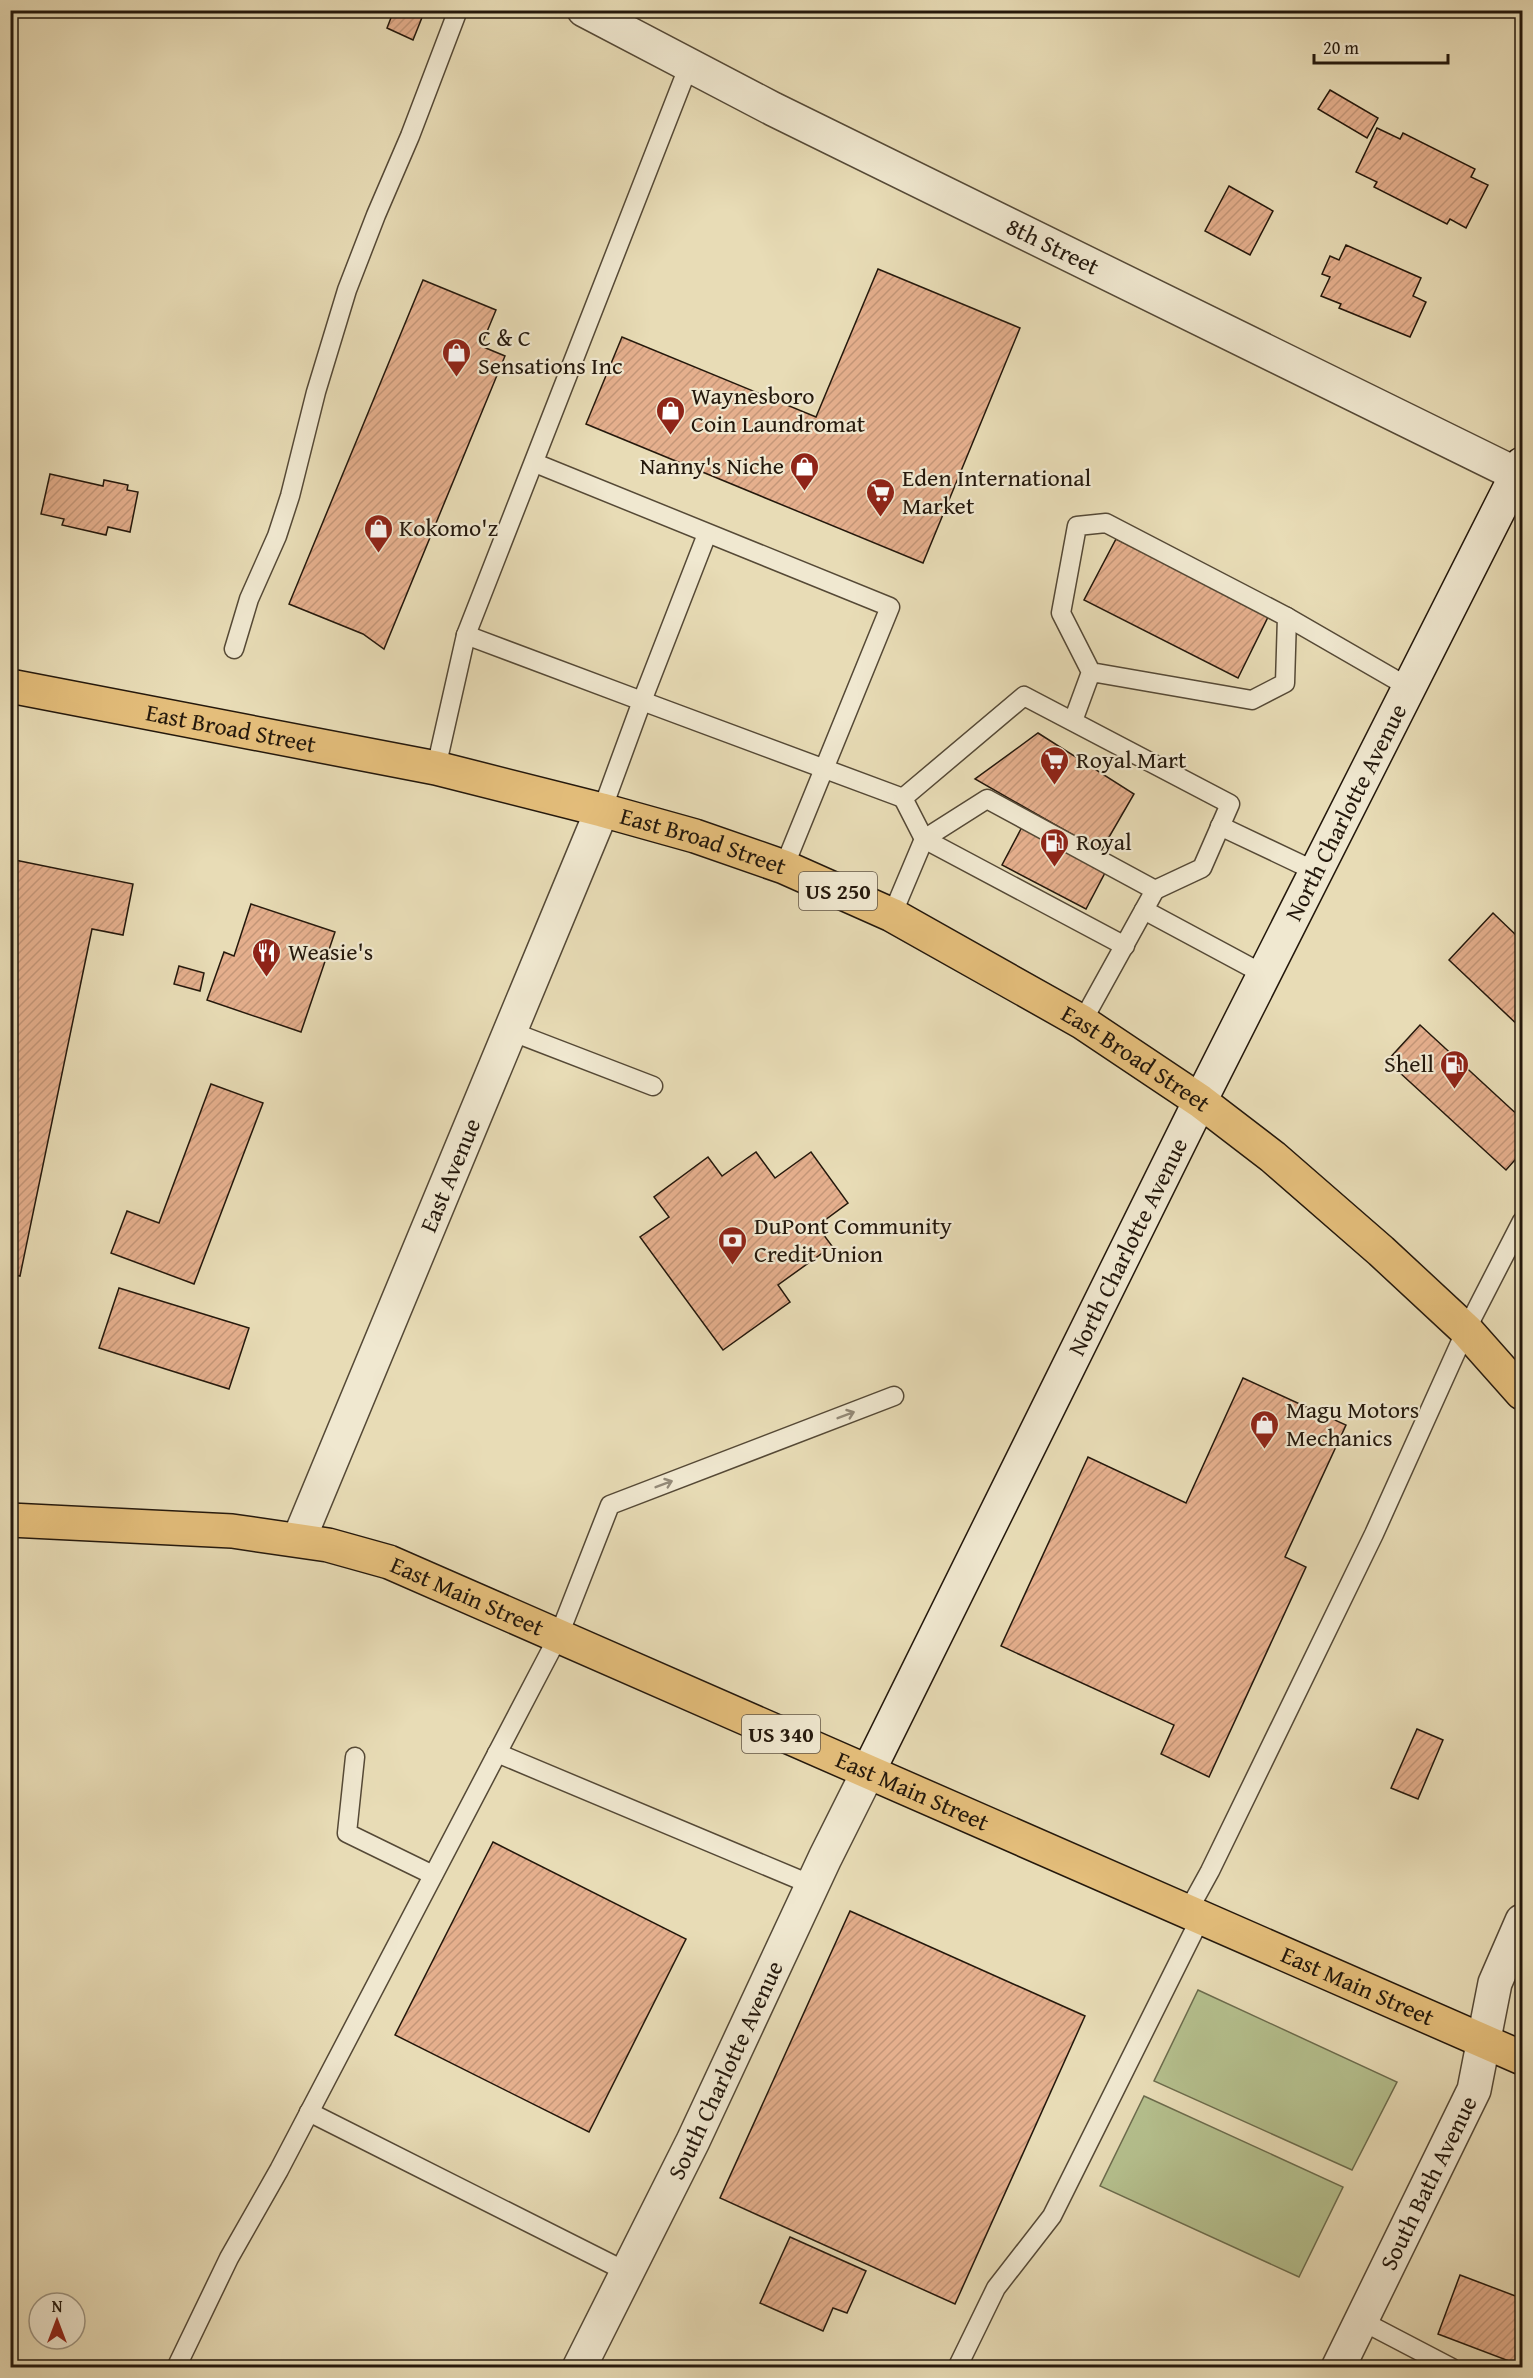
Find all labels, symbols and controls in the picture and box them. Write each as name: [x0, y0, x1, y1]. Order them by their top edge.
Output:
scale bar: [1314, 27, 1448, 65]
text: 20 m: [1323, 34, 1359, 61]
street label: 8th Street: [1001, 208, 1106, 284]
place label: C & C Sensations Inc: [478, 320, 623, 383]
shop icon: C & C Sensations Inc: [441, 336, 473, 378]
place label: Waynesboro Coin Laundromat: [691, 378, 866, 441]
shop icon: Waynesboro Coin Laundromat: [654, 394, 686, 436]
place label: Nanny's Niche: [640, 448, 784, 483]
shop icon: Nanny's Niche: [789, 450, 821, 492]
place label: Eden International Market: [902, 460, 1092, 523]
supermarket icon: Eden International Market: [865, 476, 897, 518]
place label: Kokomo'z: [399, 510, 498, 545]
shop icon: Kokomo'z: [362, 512, 394, 554]
street label: East Broad Street: [143, 695, 319, 762]
street label: North Charlotte Avenue: [1276, 698, 1415, 927]
place label: Royal Mart: [1076, 742, 1187, 777]
supermarket icon: Royal Mart: [1039, 744, 1071, 786]
street label: East Broad Street: [616, 798, 792, 884]
place label: Royal: [1076, 824, 1132, 859]
fuel station icon: Royal: [1039, 826, 1071, 868]
road number: US 250: [799, 872, 877, 910]
place label: Weasie's: [288, 934, 373, 969]
restaurant icon: Weasie's: [251, 936, 283, 978]
street label: East Broad Street: [1055, 996, 1219, 1120]
place label: Shell: [1384, 1046, 1434, 1081]
fuel station icon: Shell: [1439, 1048, 1471, 1090]
street label: East Avenue: [410, 1113, 489, 1237]
street label: North Charlotte Avenue: [1059, 1132, 1196, 1362]
place label: DuPont Community Credit Union: [754, 1208, 952, 1271]
bank icon: DuPont Community Credit Union: [717, 1224, 749, 1266]
place label: Magu Motors Mechanics: [1286, 1392, 1419, 1455]
one-way arrow: [836, 1408, 855, 1419]
shop icon: Magu Motors Mechanics: [1249, 1408, 1281, 1450]
one-way arrow: [654, 1478, 673, 1489]
street label: East Main Street: [385, 1547, 550, 1645]
road number: US 340: [742, 1715, 820, 1753]
street label: East Main Street: [830, 1742, 995, 1840]
street label: East Main Street: [1276, 1937, 1440, 2035]
street label: South Charlotte Avenue: [658, 1955, 792, 2185]
street label: South Bath Avenue: [1371, 2090, 1486, 2276]
north arrow: [27, 2291, 87, 2351]
text: N: [52, 2294, 63, 2318]

